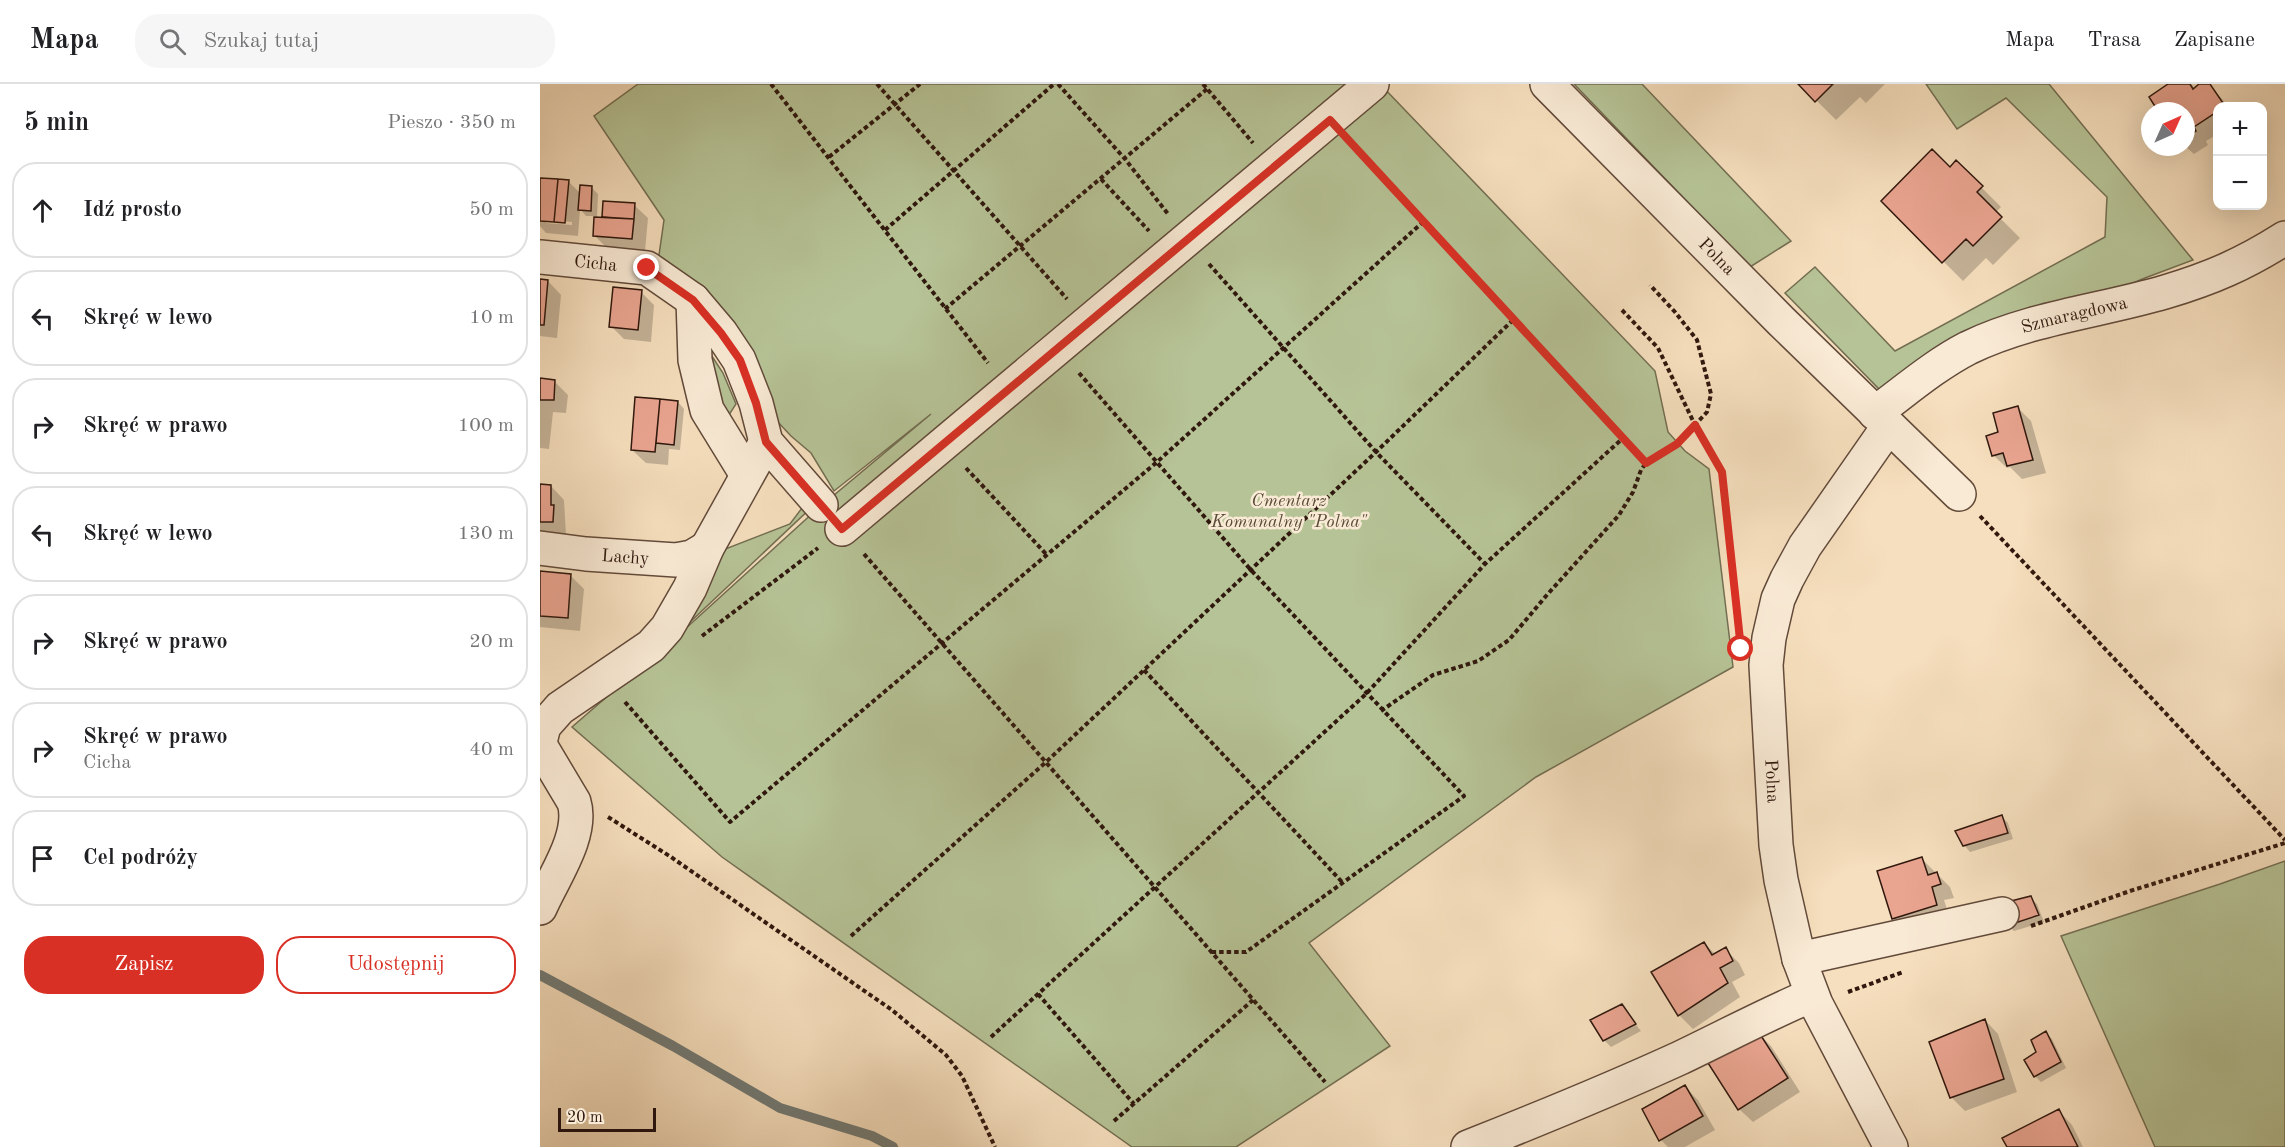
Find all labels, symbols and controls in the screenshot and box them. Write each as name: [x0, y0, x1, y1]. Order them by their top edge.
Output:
search box: [135, 14, 555, 68]
icon: search: [156, 25, 189, 58]
text: Mapa: [30, 27, 99, 55]
text: Szukaj tutaj: [204, 30, 319, 52]
text: Mapa: [2005, 30, 2054, 51]
text: Trasa: [2087, 30, 2141, 51]
text: Zapisane: [2174, 30, 2255, 51]
north arrow: [2141, 102, 2195, 156]
map controls: [2213, 102, 2267, 210]
button: +: [2213, 102, 2267, 156]
text: 5 min: [24, 110, 89, 136]
text: Pieszo · 350 m: [387, 113, 516, 133]
button: −: [2213, 156, 2267, 210]
icon: ahead: [26, 194, 59, 227]
text: Idź prosto: [83, 199, 182, 221]
text: 50 m: [469, 200, 514, 220]
street label: Polna: [1695, 235, 1738, 279]
street label: Cicha: [573, 253, 618, 275]
route end: [633, 254, 659, 280]
street label: Szmaragdowa: [2019, 294, 2129, 337]
icon: left: [26, 302, 59, 335]
text: Skręć w lewo: [83, 307, 213, 329]
text: 10 m: [469, 308, 514, 328]
icon: right: [26, 410, 59, 443]
text: Skręć w prawo: [83, 415, 228, 437]
text: 100 m: [458, 416, 514, 436]
park label: Cmentarz Komunalny "Polna": [1210, 492, 1368, 531]
icon: left: [26, 518, 59, 551]
text: Skręć w lewo: [83, 523, 213, 545]
text: 130 m: [458, 524, 514, 544]
street label: Lachy: [601, 547, 651, 568]
icon: right: [26, 626, 59, 659]
text: Skręć w prawo: [83, 631, 228, 653]
text: 20 m: [469, 632, 514, 652]
route start: [1727, 635, 1753, 661]
text: Skręć w prawo: [83, 726, 228, 748]
icon: right: [26, 734, 59, 767]
text: 40 m: [469, 740, 514, 760]
text: Cicha: [83, 753, 131, 773]
street label: Polna: [1761, 759, 1782, 804]
icon: arrive: [26, 842, 59, 875]
text: Cel podróży: [83, 847, 198, 869]
button: Zapisz: [24, 936, 264, 994]
button: Udostępnij: [276, 936, 516, 994]
scale bar: [558, 1105, 656, 1132]
text: 20 m: [567, 1110, 603, 1126]

